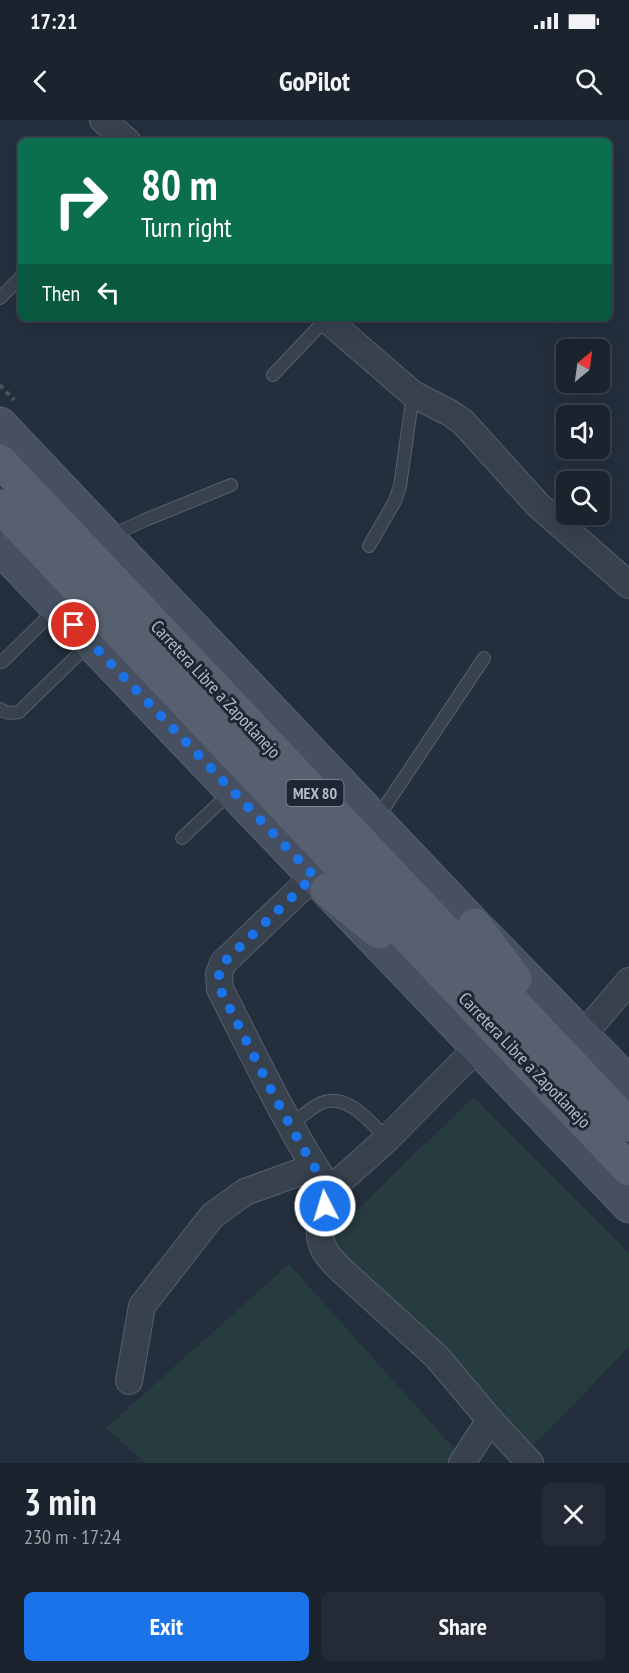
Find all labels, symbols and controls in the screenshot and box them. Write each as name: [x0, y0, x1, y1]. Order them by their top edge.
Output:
text: 17:21: [30, 7, 78, 35]
text: GoPilot: [279, 64, 350, 98]
icon: back: [24, 65, 57, 98]
icon: search: [572, 65, 605, 98]
text: 80 m: [141, 157, 218, 212]
icon: right: [42, 162, 120, 240]
text: Turn right: [141, 210, 232, 244]
icon: left: [92, 276, 125, 309]
text: Then: [42, 279, 80, 307]
north arrow: [556, 339, 610, 393]
map controls: [556, 339, 610, 525]
button: sound: [556, 405, 610, 459]
button: search: [556, 471, 610, 525]
pin: [48, 599, 99, 650]
icon: arrive: [57, 608, 90, 641]
street label: Carretera Libre a Zapotlanejo: [146, 615, 286, 763]
road number: MEX 80: [286, 780, 344, 806]
street label: Carretera Libre a Zapotlanejo: [454, 987, 596, 1133]
position arrow: [293, 1174, 357, 1238]
text: 3 min: [24, 1478, 97, 1525]
button: close: [542, 1483, 605, 1546]
text: 230 m · 17:24: [24, 1524, 121, 1550]
button: Exit: [24, 1592, 309, 1661]
button: Share: [321, 1592, 605, 1661]

